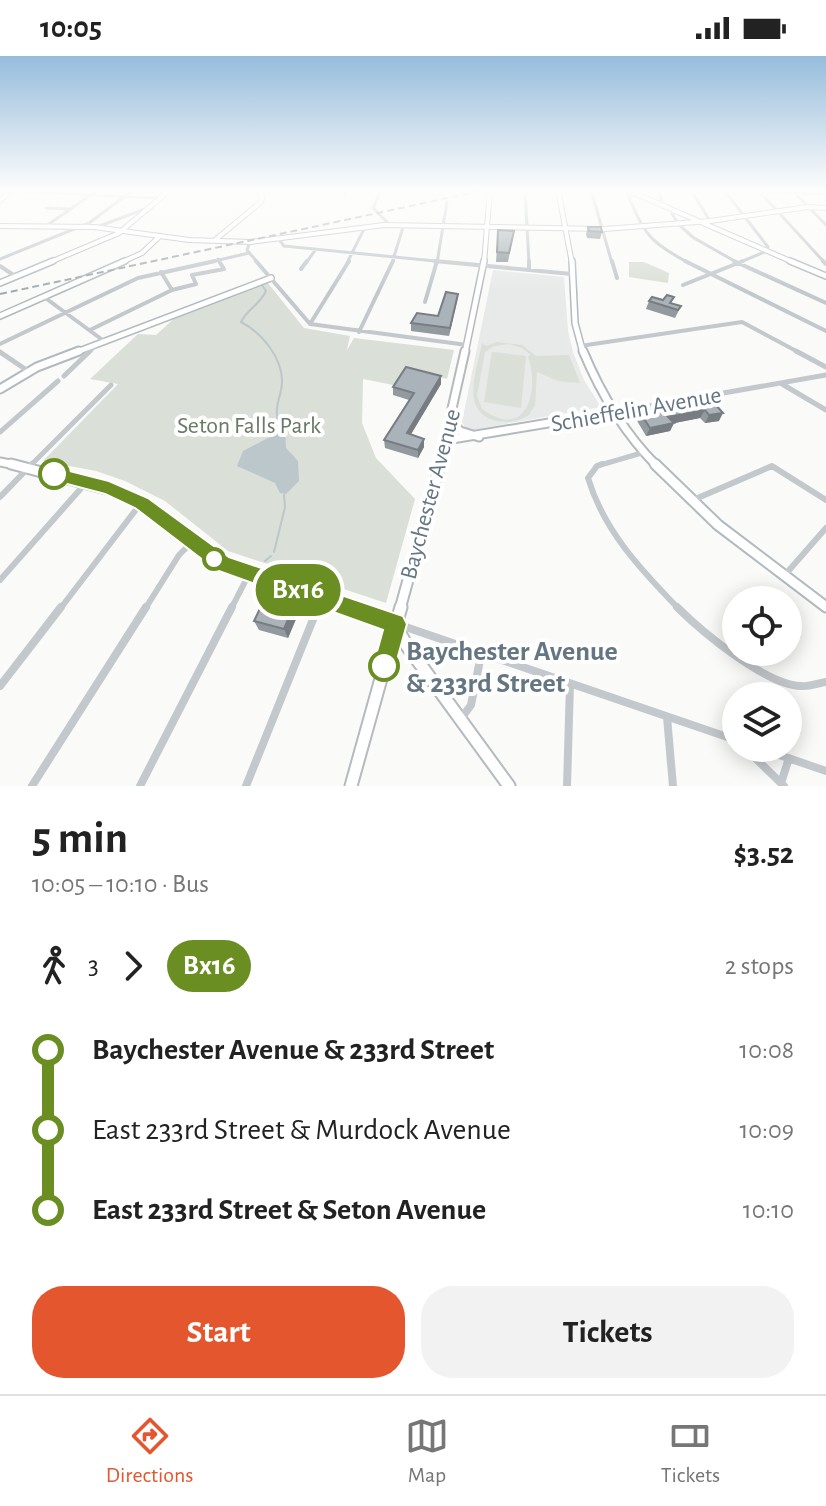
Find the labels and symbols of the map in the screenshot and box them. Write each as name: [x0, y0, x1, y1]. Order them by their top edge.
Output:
street label: Schieffelin Avenue: [549, 383, 723, 437]
street label: Baychester Avenue: [397, 406, 465, 582]
park label: Seton Falls Park: [177, 414, 321, 438]
unlabelled marker: [39, 459, 69, 489]
unlabelled marker: [203, 548, 225, 570]
line badge: Bx16: [242, 564, 354, 616]
place label: Baychester Avenue & 233rd Street: [406, 638, 618, 698]
marker: Baychester Avenue & 233rd Street: [369, 651, 399, 681]

